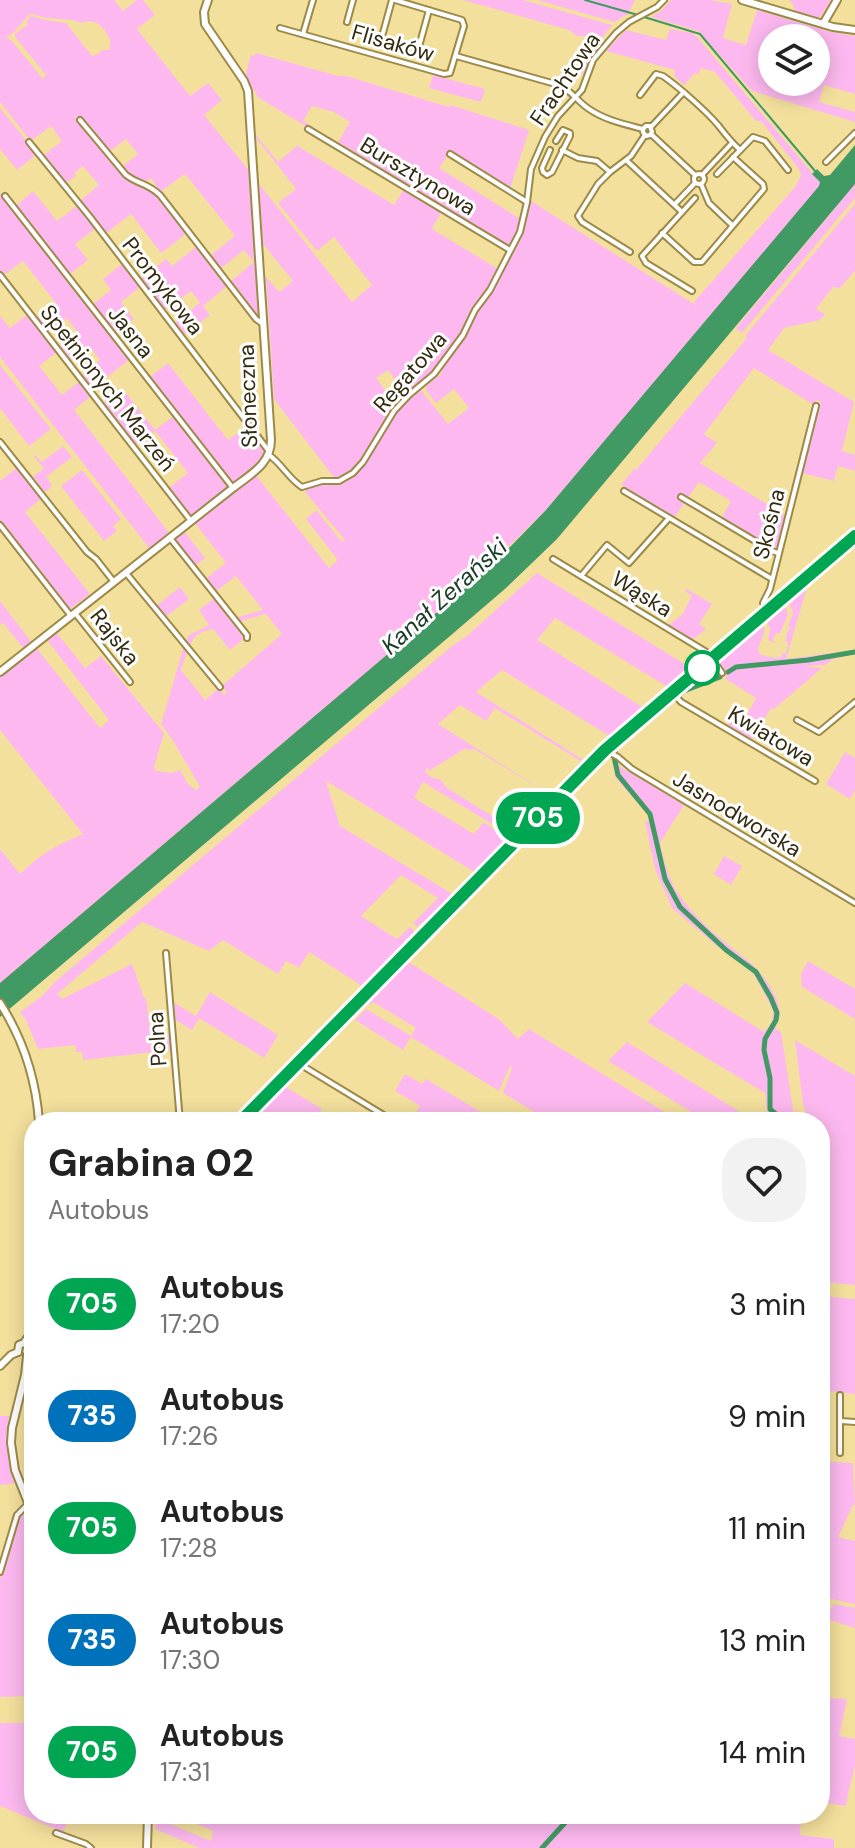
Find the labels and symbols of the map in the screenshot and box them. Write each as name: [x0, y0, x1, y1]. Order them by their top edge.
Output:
street label: Flisaków: [348, 17, 438, 69]
street label: Frachtowa: [523, 27, 607, 131]
street label: Bursztynowa: [355, 130, 481, 222]
street label: Promykowa: [116, 231, 210, 341]
street label: Spełnionych Marzeń: [34, 299, 182, 477]
street label: Jasna: [102, 300, 160, 364]
street label: Regatowa: [367, 325, 453, 419]
street label: Słoneczna: [232, 344, 264, 448]
street label: Skośna: [746, 486, 792, 562]
water label: Kanał Żerański: [374, 530, 514, 661]
street label: Wąska: [606, 564, 678, 624]
street label: Rajska: [84, 603, 146, 671]
unlabelled marker: [685, 651, 719, 685]
street label: Kwiatowa: [723, 699, 819, 773]
street label: Jasnodworska: [667, 764, 807, 864]
line badge: 705: [492, 792, 584, 844]
street label: Polna: [141, 1011, 173, 1067]

